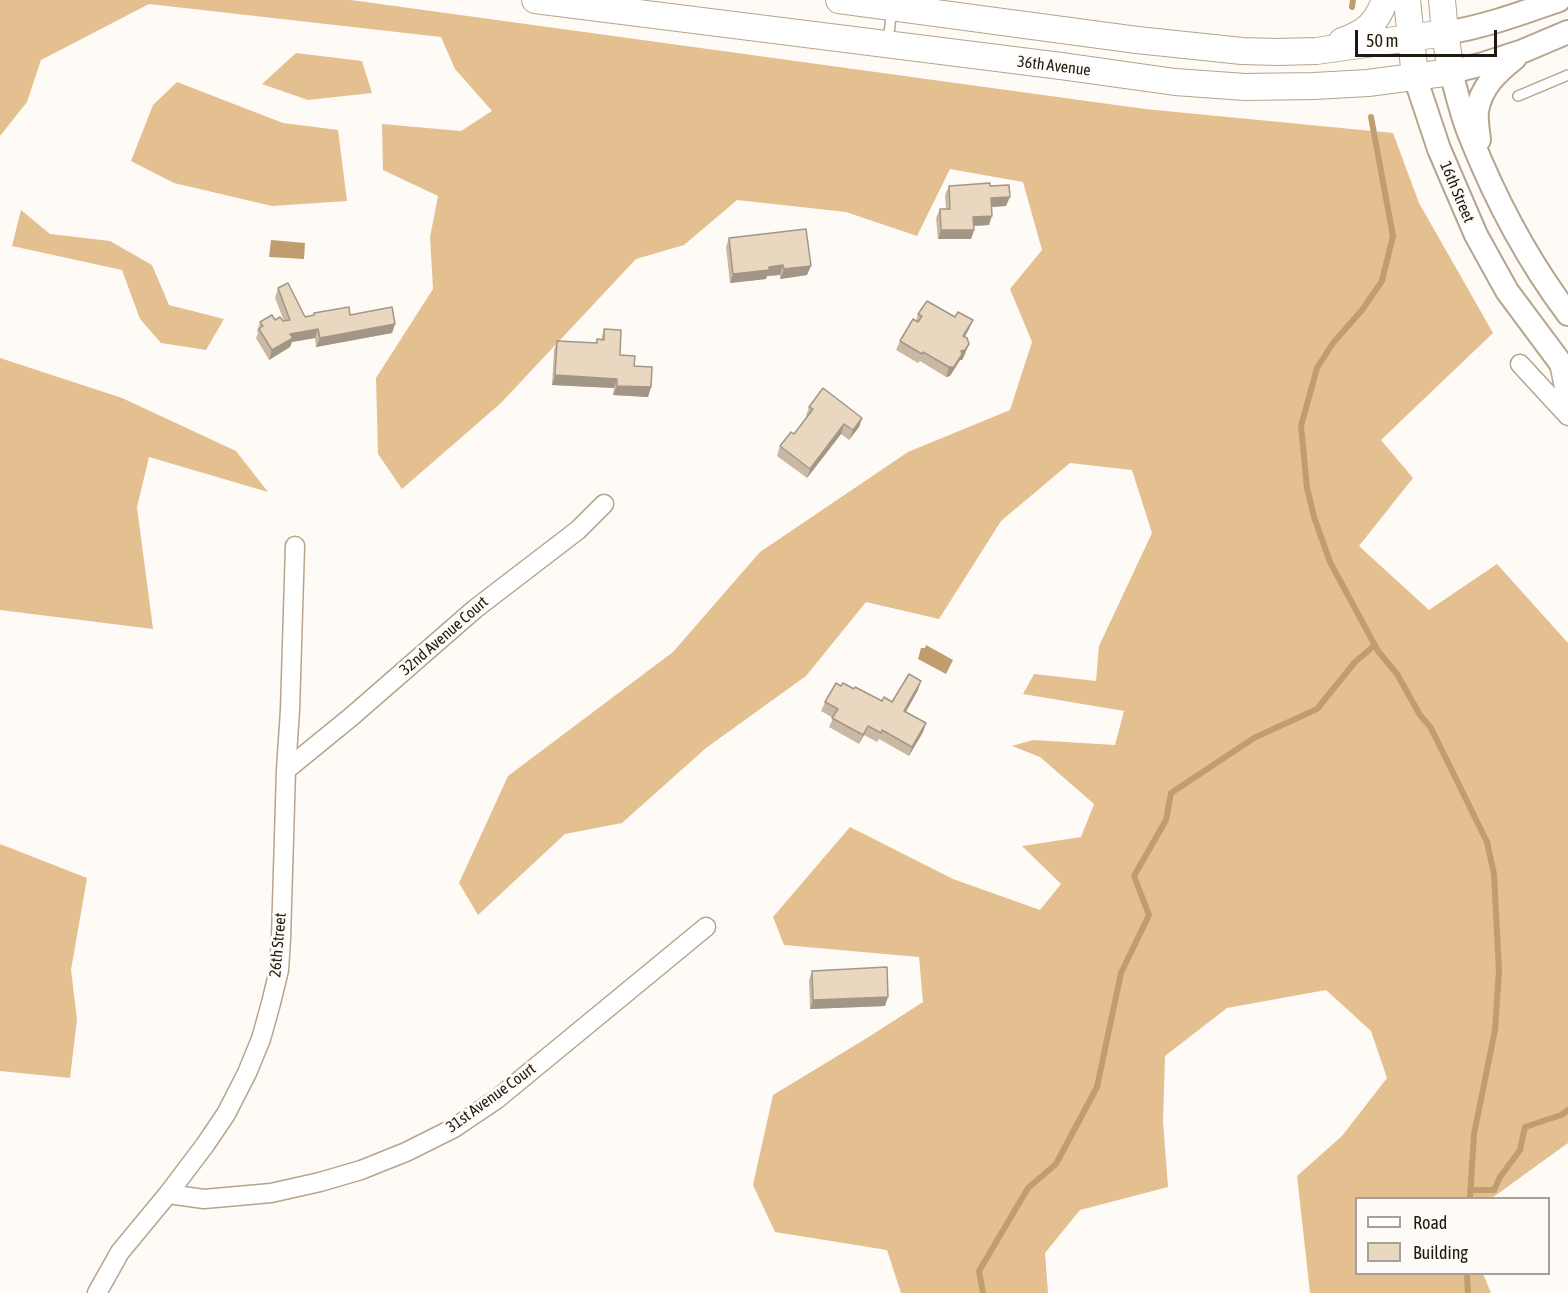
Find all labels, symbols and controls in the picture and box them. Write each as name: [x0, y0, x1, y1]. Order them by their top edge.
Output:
scale bar: [1358, 18, 1500, 56]
text: 50 m: [1366, 30, 1398, 51]
street label: 36th Avenue: [1016, 52, 1092, 80]
street label: 16th Street: [1436, 158, 1478, 226]
street label: 32nd Avenue Court: [396, 592, 492, 680]
street label: 26th Street: [266, 912, 290, 978]
street label: 31st Avenue Court: [443, 1059, 539, 1137]
legend: [1355, 1197, 1550, 1275]
text: Road: [1413, 1212, 1447, 1233]
text: Building: [1413, 1242, 1468, 1263]

